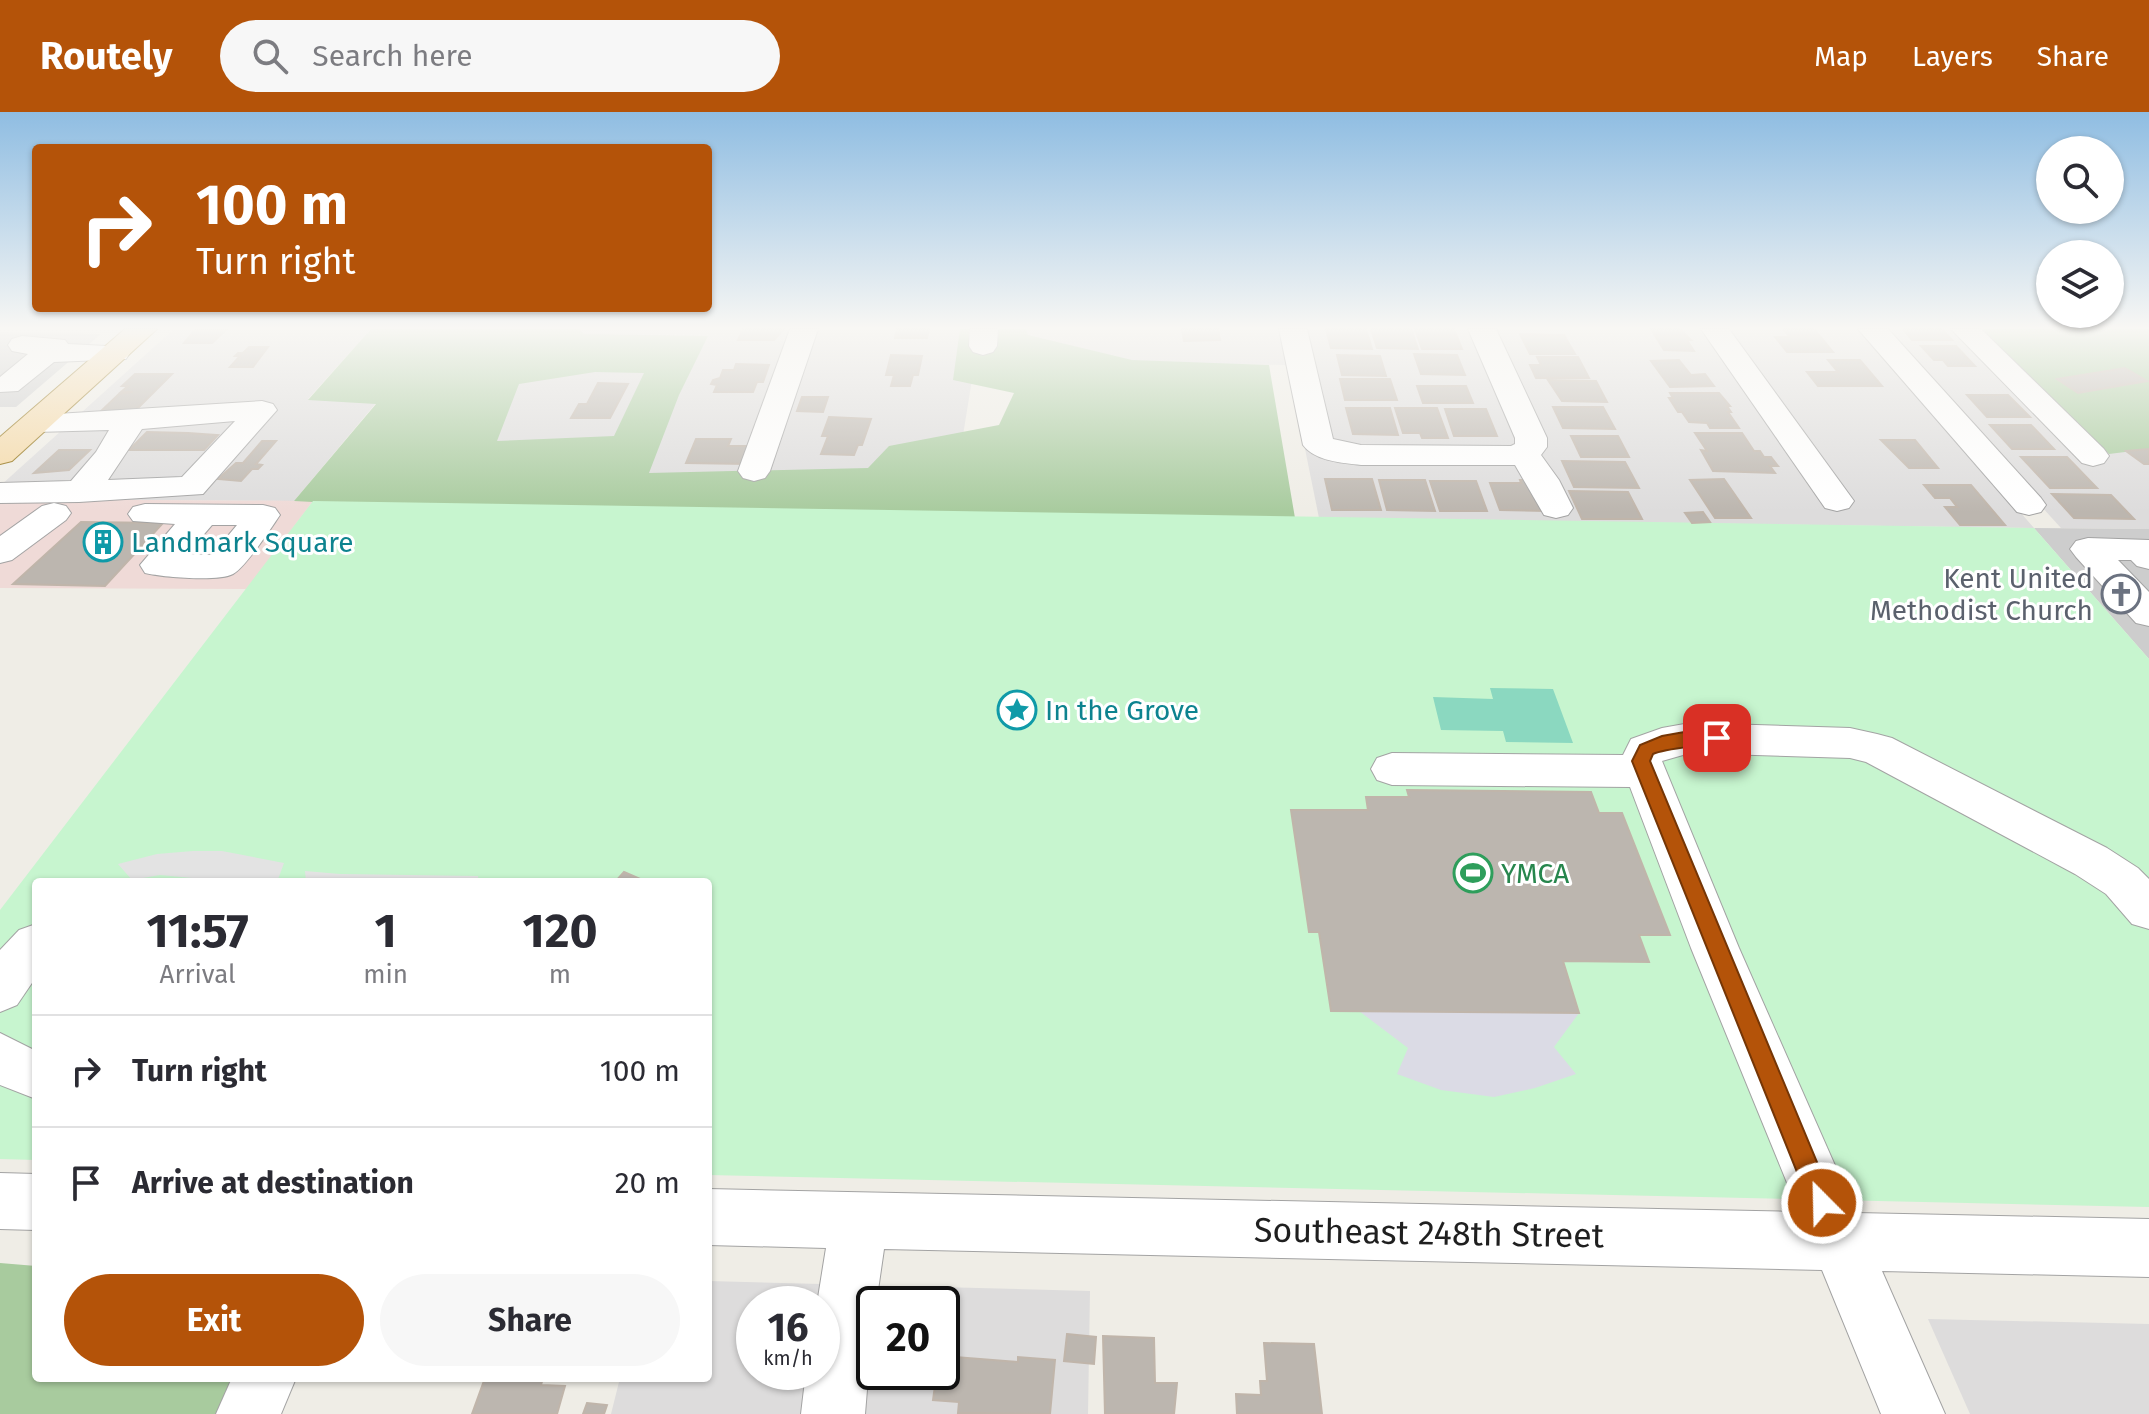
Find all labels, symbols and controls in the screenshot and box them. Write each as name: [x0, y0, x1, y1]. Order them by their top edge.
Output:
search box: [220, 20, 780, 92]
text: Routely: [40, 33, 172, 79]
icon: search: [248, 34, 292, 78]
text: Search here: [312, 38, 473, 74]
text: Map: [1814, 40, 1868, 73]
text: Layers: [1912, 40, 1993, 73]
text: Share: [2037, 40, 2109, 73]
map controls: [2036, 136, 2124, 328]
button: search: [2036, 136, 2124, 224]
text: 100 m: [196, 172, 348, 239]
icon: right: [64, 176, 168, 280]
text: Turn right: [196, 240, 356, 284]
button: layers: [2036, 240, 2124, 328]
building icon: Landmark Square: [82, 521, 124, 563]
place label: Landmark Square: [131, 526, 354, 559]
place label: Kent United Methodist Church: [1870, 562, 2093, 627]
church icon: Kent United Methodist Church: [2100, 573, 2142, 615]
place icon: In the Grove: [996, 689, 1038, 731]
place label: In the Grove: [1045, 694, 1199, 727]
pin: [1683, 704, 1751, 772]
icon: arrive: [1695, 716, 1739, 760]
sports icon: YMCA: [1452, 852, 1494, 894]
place label: YMCA: [1501, 857, 1569, 890]
text: 11:57: [146, 902, 249, 960]
text: 1: [374, 902, 397, 960]
text: 120: [522, 902, 598, 960]
text: Arrival: [160, 959, 236, 990]
text: min: [363, 959, 408, 990]
text: m: [549, 959, 571, 990]
icon: right: [64, 1049, 108, 1093]
text: Turn right: [132, 1053, 267, 1089]
text: 100 m: [600, 1053, 680, 1089]
icon: arrive: [64, 1161, 108, 1205]
position arrow: [1780, 1161, 1864, 1245]
text: Arrive at destination: [132, 1165, 414, 1201]
text: 20 m: [615, 1165, 680, 1201]
street label: Southeast 248th Street: [1254, 1209, 1605, 1257]
button: Exit: [64, 1274, 364, 1366]
button: Share: [380, 1274, 680, 1366]
speed limit sign: 20: [856, 1286, 960, 1390]
text: 16: [767, 1304, 809, 1352]
text: km/h: [763, 1346, 813, 1370]

